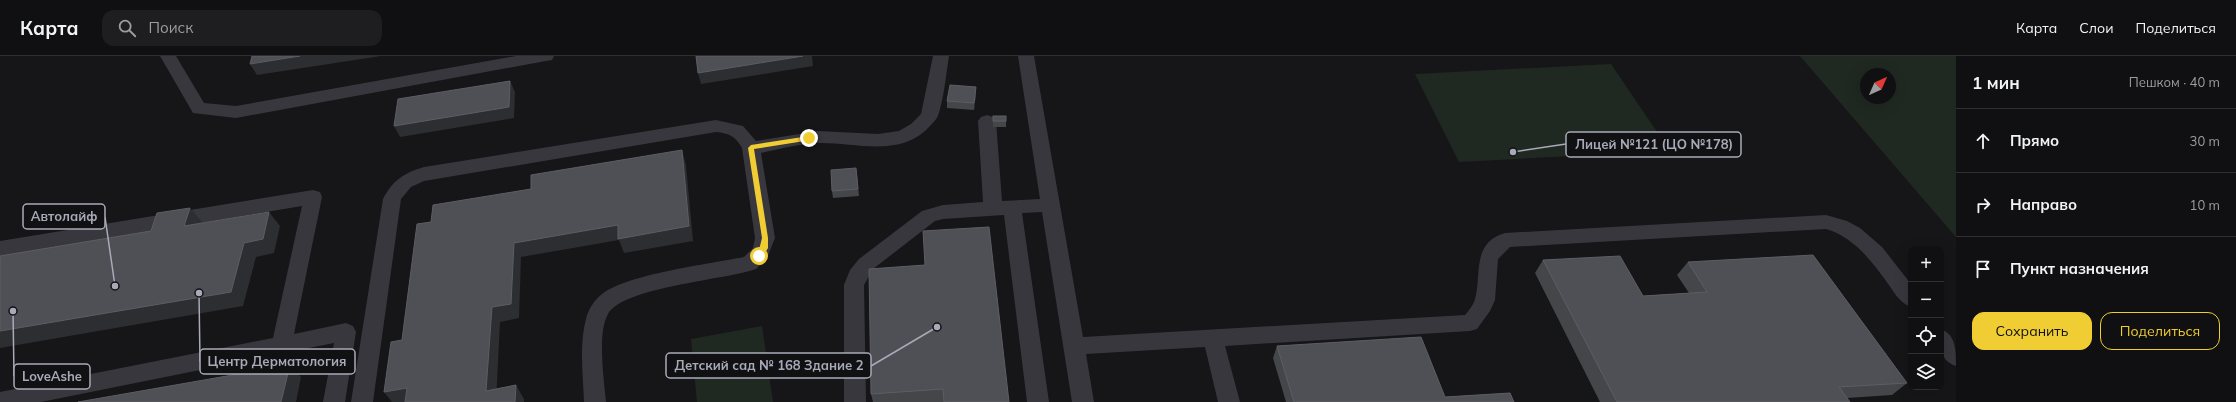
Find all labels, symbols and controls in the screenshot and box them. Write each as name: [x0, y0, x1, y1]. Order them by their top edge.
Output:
search box: [102, 10, 382, 46]
text: Карта: [20, 16, 78, 40]
icon: search: [116, 17, 138, 39]
text: Поиск: [148, 18, 193, 37]
text: Карта: [2016, 19, 2057, 37]
text: Слои: [2079, 19, 2114, 37]
text: Поделиться: [2136, 19, 2216, 37]
north arrow: [1860, 68, 1896, 104]
text: 1 мин: [1972, 72, 2020, 93]
text: Пешком · 40 m: [2129, 74, 2220, 90]
route end: [800, 129, 818, 147]
icon: ahead: [1972, 130, 1994, 152]
text: Прямо: [2010, 131, 2059, 150]
callout: Лицей №121 (ЦО №178): [1566, 132, 1741, 157]
text: 30 m: [2190, 133, 2220, 149]
text: Лицей №121 (ЦО №178): [1575, 136, 1733, 152]
icon: right: [1972, 194, 1994, 216]
text: Направо: [2010, 195, 2077, 214]
text: 10 m: [2190, 197, 2220, 213]
callout: Автолайф: [23, 204, 105, 229]
text: Автолайф: [31, 208, 97, 224]
map controls: [1908, 246, 1944, 390]
button: +: [1908, 246, 1944, 282]
route start: [750, 247, 768, 265]
icon: arrive: [1972, 258, 1994, 280]
text: Пункт назначения: [2010, 259, 2149, 278]
button: −: [1908, 282, 1944, 318]
button: Сохранить: [1972, 312, 2092, 350]
button: Поделиться: [2100, 312, 2220, 350]
button: locate: [1908, 318, 1944, 354]
callout: Центр Дерматология: [200, 349, 355, 374]
text: Центр Дерматология: [208, 353, 346, 369]
callout: Детский сад № 168 Здание 2: [666, 353, 871, 378]
button: layers: [1908, 354, 1944, 390]
text: Детский сад № 168 Здание 2: [674, 357, 864, 373]
callout: LoveAshe: [14, 364, 90, 389]
text: LoveAshe: [22, 368, 82, 384]

